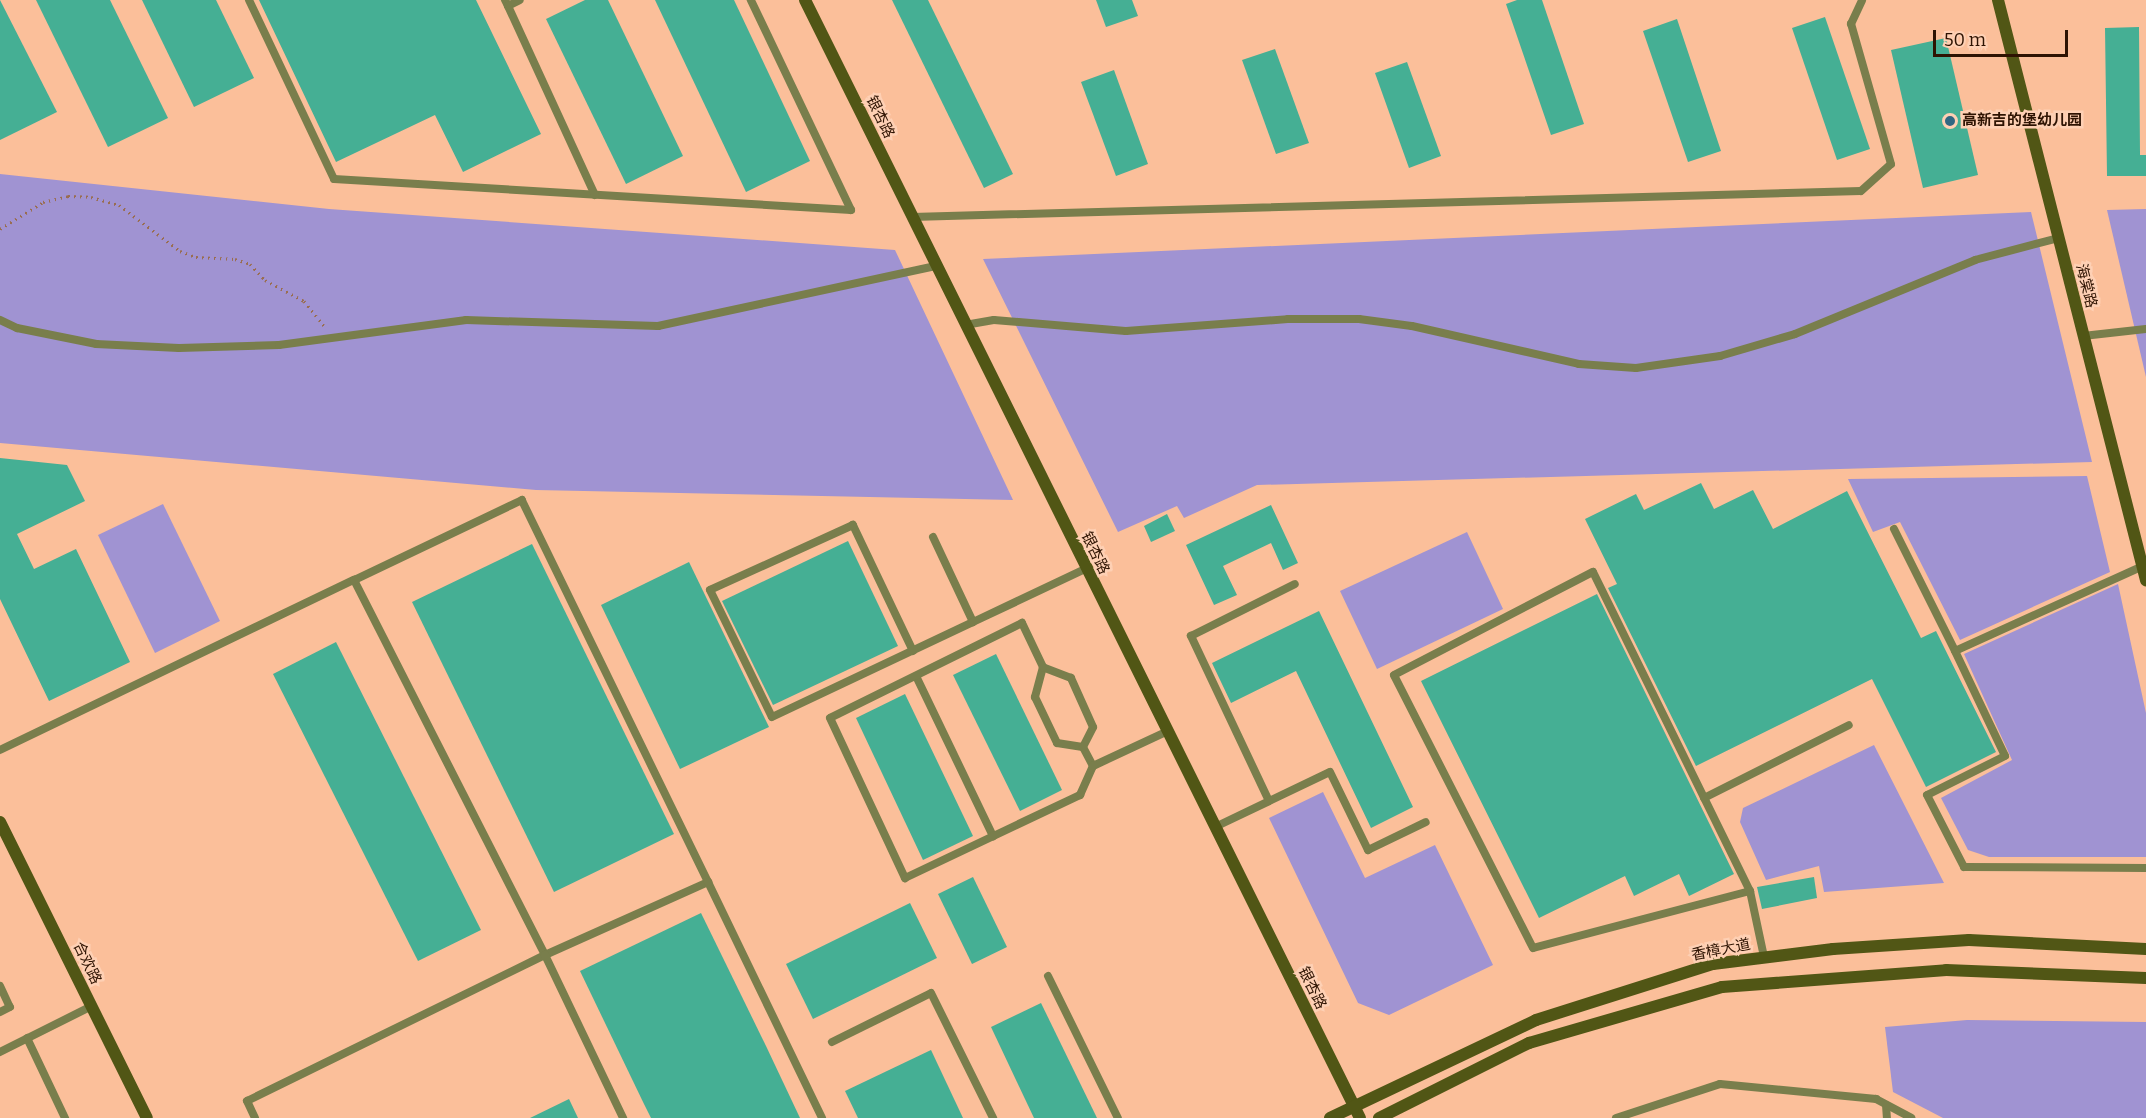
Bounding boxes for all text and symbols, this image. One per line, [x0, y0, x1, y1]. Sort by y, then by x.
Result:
scale bar [1936, 18, 2071, 56]
text: 50 m [1944, 29, 1986, 51]
street label: 银杏路 [862, 93, 898, 141]
place label: 高新吉的堡幼儿园 [1962, 112, 2082, 130]
marker: 高新吉的堡幼儿园 [1943, 114, 1957, 128]
street label: 海棠路 [2072, 262, 2100, 310]
street label: 银杏路 [1077, 529, 1113, 577]
street label: 香樟大道 [1690, 935, 1752, 965]
street label: 合欢路 [69, 939, 105, 987]
street label: 银杏路 [1294, 964, 1330, 1012]

